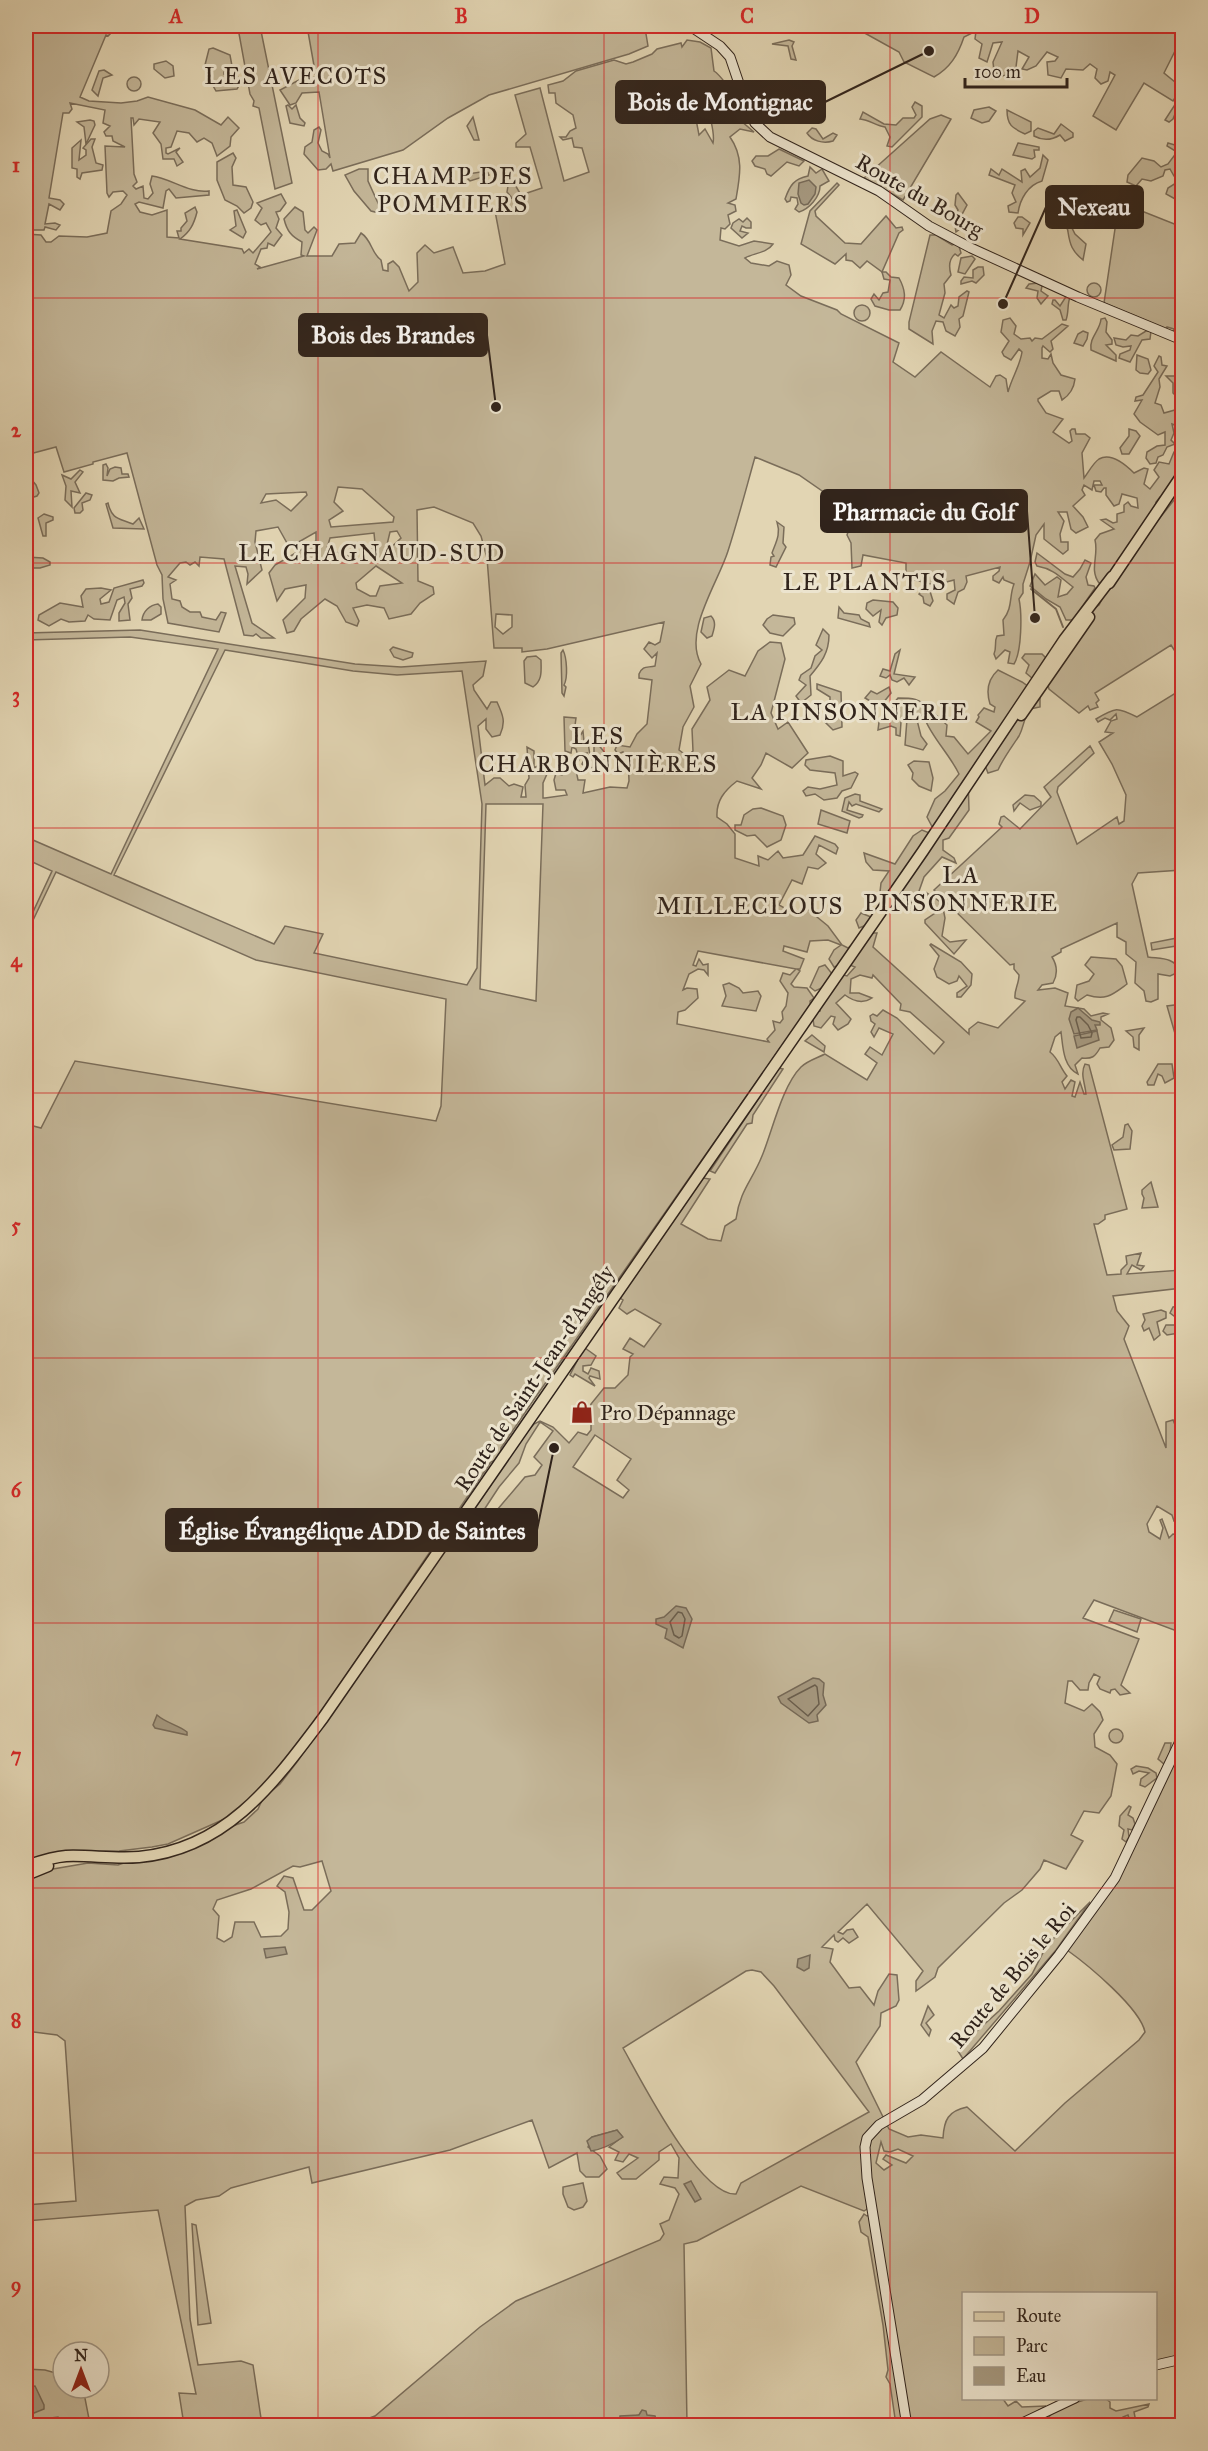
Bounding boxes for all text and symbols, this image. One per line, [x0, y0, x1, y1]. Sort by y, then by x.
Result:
text: A [167, 4, 183, 28]
text: B [454, 4, 468, 28]
text: C [740, 4, 754, 28]
text: D [1024, 4, 1040, 28]
scale bar [965, 51, 1067, 89]
district label: LES AVECOTS [204, 61, 388, 91]
text: 100 m [974, 61, 1021, 83]
callout: Bois de Montignac [616, 81, 825, 123]
text: Bois de Montignac [627, 87, 813, 117]
street label: Route du Bourg [851, 148, 989, 243]
text: 1 [12, 153, 20, 177]
district label: CHAMP DES POMMIERS [373, 161, 533, 219]
callout: Nexeau [1046, 186, 1143, 228]
text: Nexeau [1057, 192, 1131, 222]
callout: Bois des Brandes [299, 314, 487, 356]
text: Bois des Brandes [311, 320, 475, 350]
text: 2 [11, 418, 22, 442]
callout: Pharmacie du Golf [821, 490, 1027, 532]
text: Pharmacie du Golf [833, 497, 1019, 527]
district label: LE CHAGNAUD-SUD [238, 538, 506, 568]
district label: LE PLANTIS [783, 567, 947, 597]
text: 3 [12, 683, 20, 708]
district label: LA PINSONNERIE [730, 697, 970, 727]
district label: LES CHARBONNIÈRES [478, 721, 718, 779]
district label: LA PINSONNERIE [864, 860, 1058, 918]
district label: MILLECLOUS [656, 891, 844, 921]
text: 4 [10, 948, 22, 973]
text: 5 [11, 1213, 21, 1237]
street label: Route de Saint-Jean-d'Angély [449, 1259, 621, 1497]
shop icon: Pro Dépannage [569, 1399, 595, 1425]
place label: Pro Dépannage [600, 1399, 736, 1426]
text: 6 [11, 1478, 23, 1502]
callout: Église Évangélique ADD de Saintes [166, 1509, 537, 1551]
text: Église Évangélique ADD de Saintes [178, 1515, 526, 1546]
text: 7 [11, 1743, 22, 1767]
street label: Route de Bois le Roi [944, 1897, 1081, 2054]
text: 8 [11, 2008, 21, 2032]
text: 9 [11, 2273, 21, 2298]
legend [962, 2292, 1157, 2400]
text: Route [1016, 2305, 1061, 2327]
text: Parc [1016, 2335, 1048, 2357]
north arrow [51, 2340, 111, 2400]
text: N [74, 2346, 88, 2365]
text: Eau [1016, 2365, 1046, 2387]

